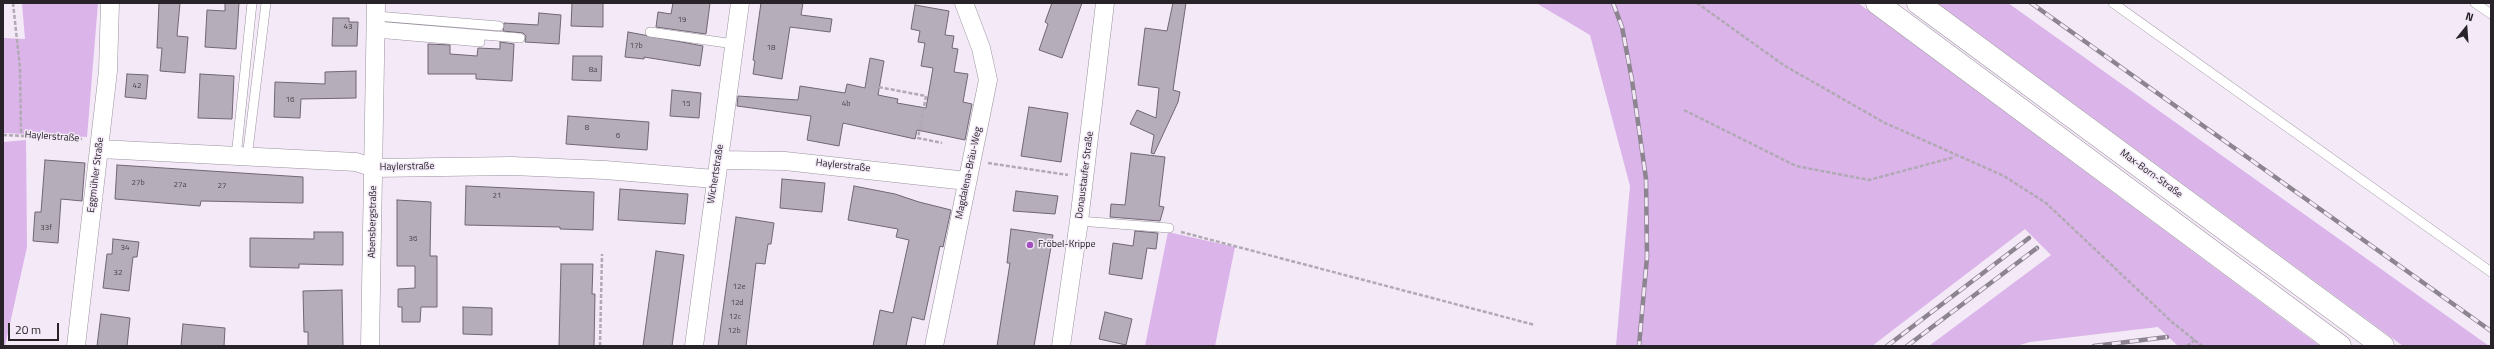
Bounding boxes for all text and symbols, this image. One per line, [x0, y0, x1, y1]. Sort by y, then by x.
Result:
north arrow [2446, 8, 2486, 48]
text: N [2464, 8, 2475, 25]
house number: 19 [678, 15, 686, 25]
house number: 43 [344, 22, 352, 32]
house number: 17b [629, 41, 643, 51]
house number: 18 [767, 43, 775, 53]
house number: 8a [589, 65, 597, 75]
house number: 42 [133, 81, 141, 91]
house number: 16 [286, 95, 294, 105]
house number: 15 [682, 99, 690, 109]
house number: 4b [842, 99, 850, 109]
house number: 8 [585, 123, 589, 133]
street label: Magdalena-Bräu-Weg [953, 126, 985, 220]
street label: Haylerstraße [24, 129, 80, 145]
house number: 6 [616, 131, 620, 141]
street label: Donaustaufer Straße [1074, 131, 1096, 219]
street label: Eggmühler Straße [85, 137, 107, 213]
street label: Wichertstraße [705, 143, 727, 205]
street label: Max-Born-Straße [2117, 147, 2185, 201]
street label: Haylerstraße [815, 157, 871, 175]
street label: Haylerstraße [380, 161, 434, 173]
house number: 27b [131, 178, 145, 188]
house number: 27a [174, 180, 186, 190]
house number: 27 [218, 181, 226, 191]
street label: Abensbergstraße [366, 186, 380, 258]
house number: 21 [493, 191, 501, 201]
house number: 33f [40, 223, 52, 233]
house number: 36 [409, 234, 417, 244]
place label: Fröbel-Krippe [1038, 239, 1096, 251]
marker: Fröbel-Krippe [1025, 240, 1035, 250]
house number: 34 [121, 243, 129, 253]
house number: 32 [114, 268, 122, 278]
house number: 12e [733, 282, 745, 292]
house number: 12d [730, 298, 744, 308]
house number: 12c [729, 312, 741, 322]
scale bar [10, 315, 61, 341]
text: 20 m [15, 320, 41, 339]
house number: 12b [727, 326, 741, 336]

